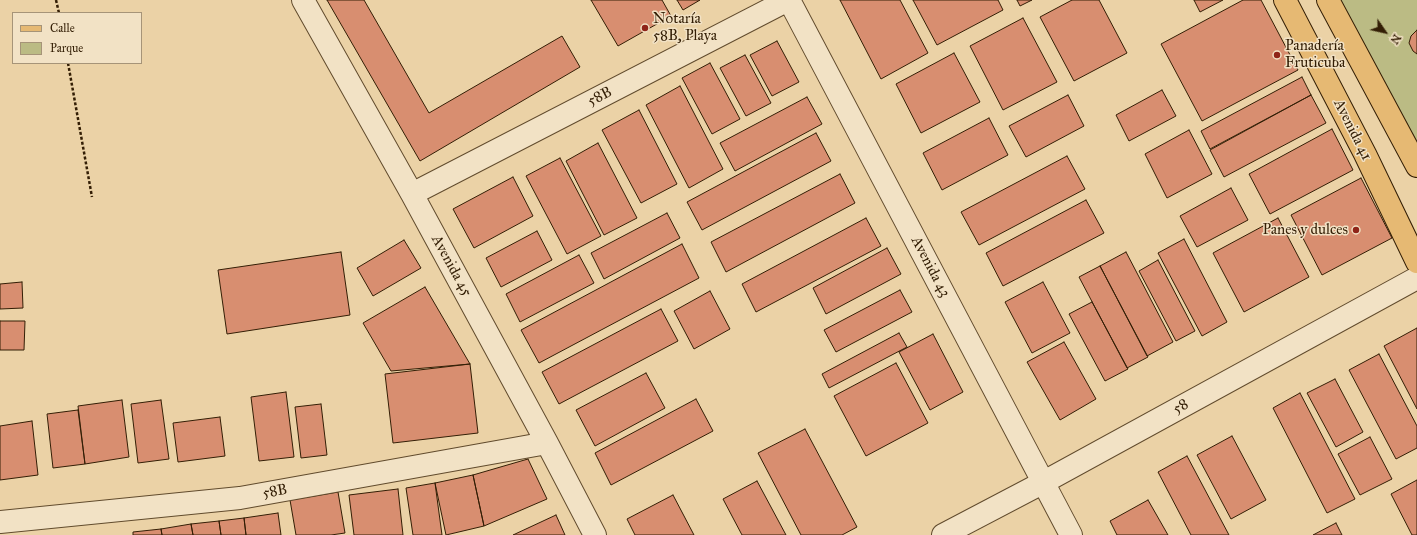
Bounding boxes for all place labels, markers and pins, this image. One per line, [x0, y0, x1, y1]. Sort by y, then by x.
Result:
place label: Notaría 58B, Playa [653, 10, 717, 45]
marker: Notaría 58B, Playa [640, 23, 650, 33]
place label: Panadería Fruticuba [1285, 37, 1345, 72]
marker: Panadería Fruticuba [1272, 50, 1282, 60]
place label: Panes y dulces [1262, 221, 1348, 239]
marker: Panes y dulces [1351, 225, 1361, 235]

